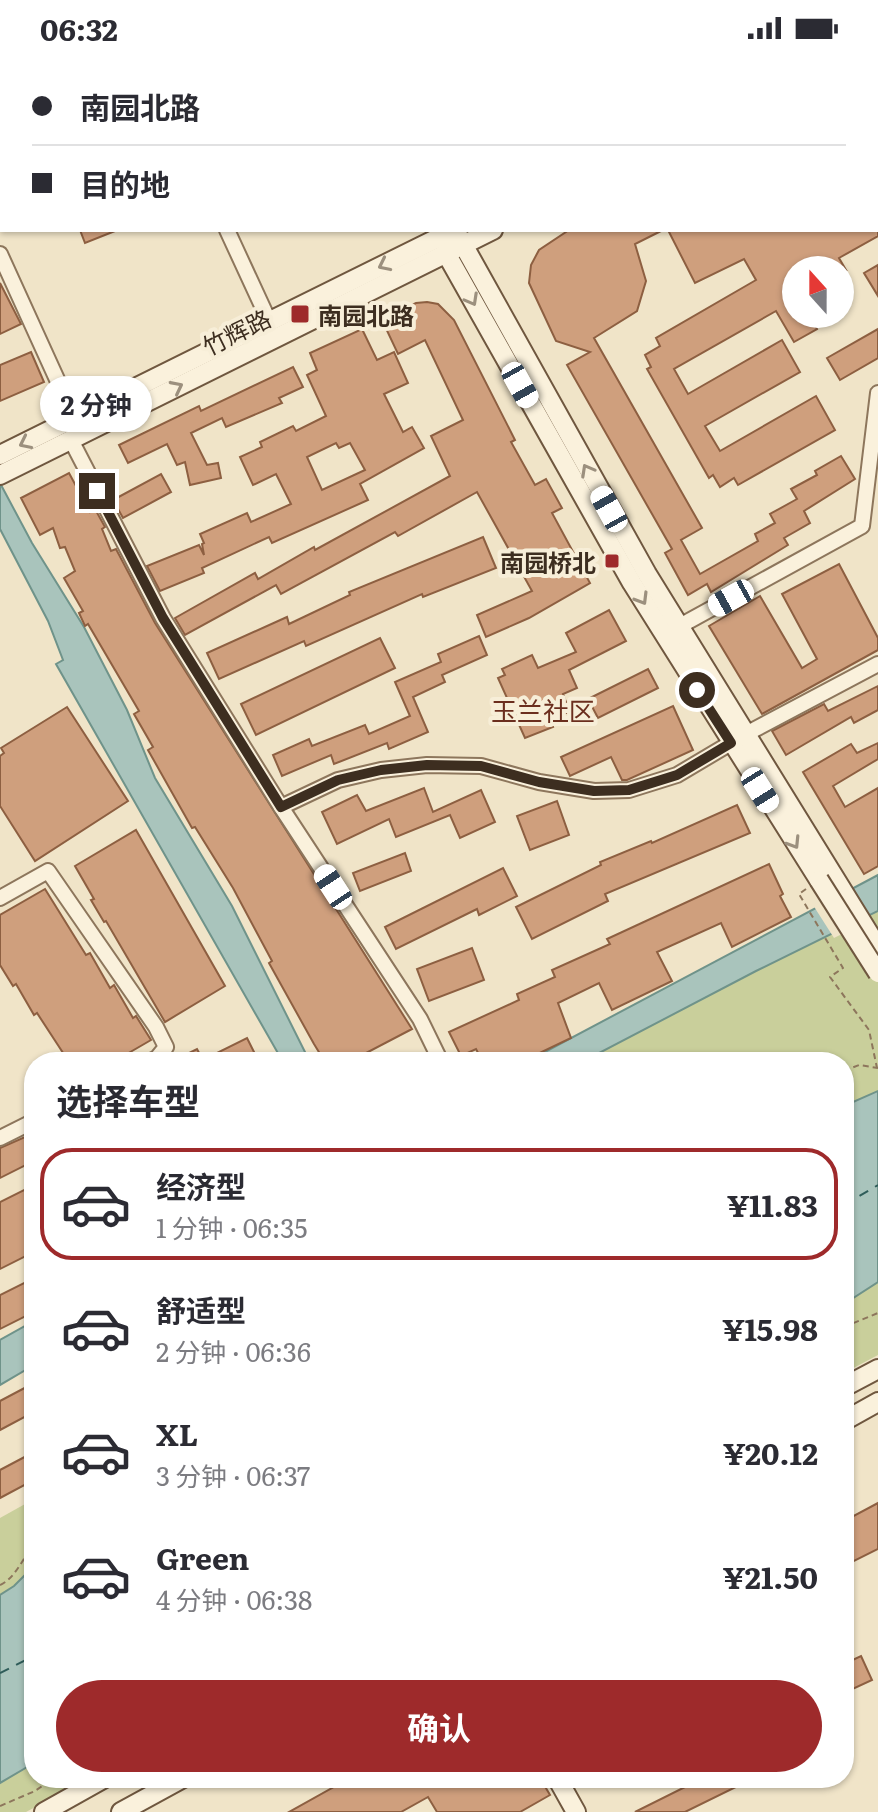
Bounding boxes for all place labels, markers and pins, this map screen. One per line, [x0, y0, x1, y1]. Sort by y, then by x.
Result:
place label: 南园北路 [318, 297, 414, 332]
marker: 南园北路 [289, 303, 311, 325]
place label: 南园桥北 [500, 544, 596, 579]
marker: 南园桥北 [603, 552, 621, 570]

